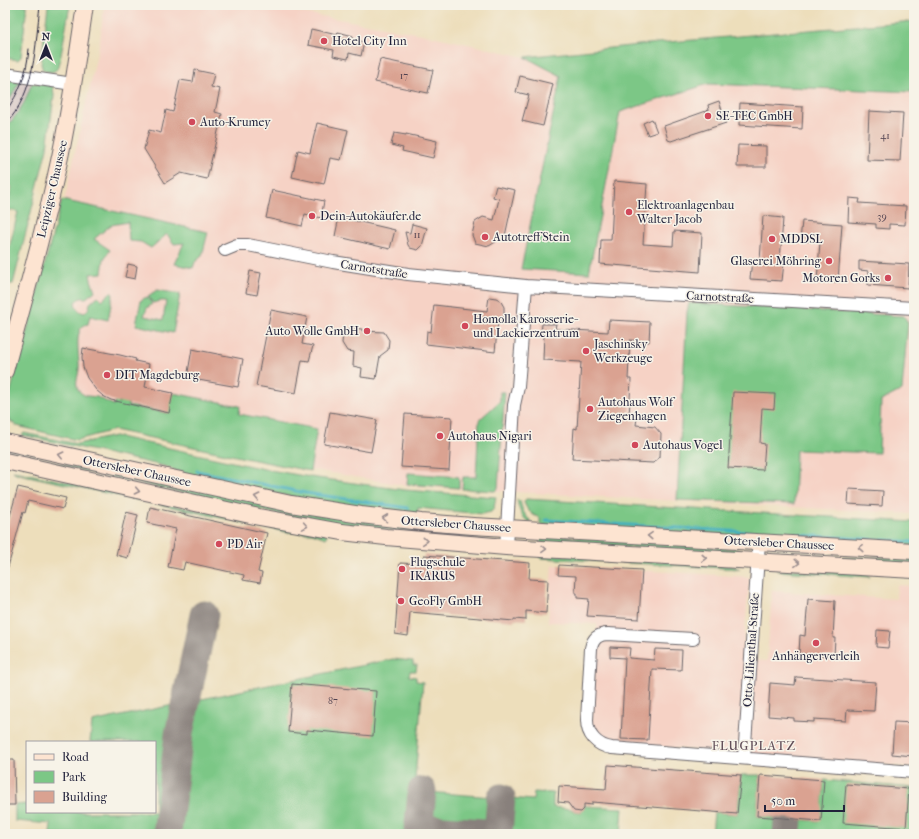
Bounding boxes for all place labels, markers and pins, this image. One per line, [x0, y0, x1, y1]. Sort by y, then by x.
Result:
place label: Hotel City Inn [332, 34, 407, 48]
marker: Hotel City Inn [319, 36, 329, 46]
place label: SE-TEC GmbH [716, 109, 793, 123]
marker: SE-TEC GmbH [703, 111, 713, 121]
place label: Auto-Krumey [199, 115, 271, 129]
marker: Auto-Krumey [187, 117, 197, 127]
place label: Elektroanlagenbau Walter Jacob [636, 198, 734, 226]
marker: Elektroanlagenbau Walter Jacob [624, 207, 634, 217]
place label: Dein-Autokäufer.de [320, 209, 421, 223]
marker: Dein-Autokäufer.de [307, 211, 317, 221]
place label: Autotreff Stein [492, 230, 570, 244]
marker: Autotreff Stein [480, 232, 490, 242]
place label: MDDSL [780, 232, 823, 246]
marker: MDDSL [767, 234, 777, 244]
place label: Glaserei Möhring [731, 254, 822, 268]
marker: Glaserei Möhring [824, 256, 834, 266]
place label: Motoren Gorks [802, 271, 881, 285]
marker: Motoren Gorks [883, 273, 893, 283]
place label: Homolla Karosserie- und Lackierzentrum [472, 312, 579, 340]
marker: Homolla Karosserie- und Lackierzentrum [460, 321, 470, 331]
place label: Auto Wolle GmbH [265, 324, 360, 338]
marker: Auto Wolle GmbH [362, 326, 372, 336]
place label: Jaschinsky Werkzeuge [593, 337, 653, 365]
marker: Jaschinsky Werkzeuge [581, 346, 591, 356]
place label: DIT Magdeburg [115, 368, 200, 382]
marker: DIT Magdeburg [102, 370, 112, 380]
place label: Autohaus Wolf Ziegenhagen [597, 395, 676, 423]
marker: Autohaus Wolf Ziegenhagen [585, 404, 595, 414]
place label: Autohaus Nigari [447, 429, 532, 443]
marker: Autohaus Nigari [435, 431, 445, 441]
place label: Autohaus Vogel [642, 438, 723, 452]
marker: Autohaus Vogel [630, 440, 640, 450]
place label: PD Air [227, 537, 263, 551]
marker: PD Air [214, 539, 224, 549]
place label: Flugschule IKARUS [410, 555, 465, 583]
marker: Flugschule IKARUS [397, 564, 407, 574]
place label: GeoFly GmbH [409, 594, 482, 608]
marker: GeoFly GmbH [396, 596, 406, 606]
marker: Anhängerverleih [811, 638, 821, 648]
place label: Anhängerverleih [771, 649, 860, 663]

